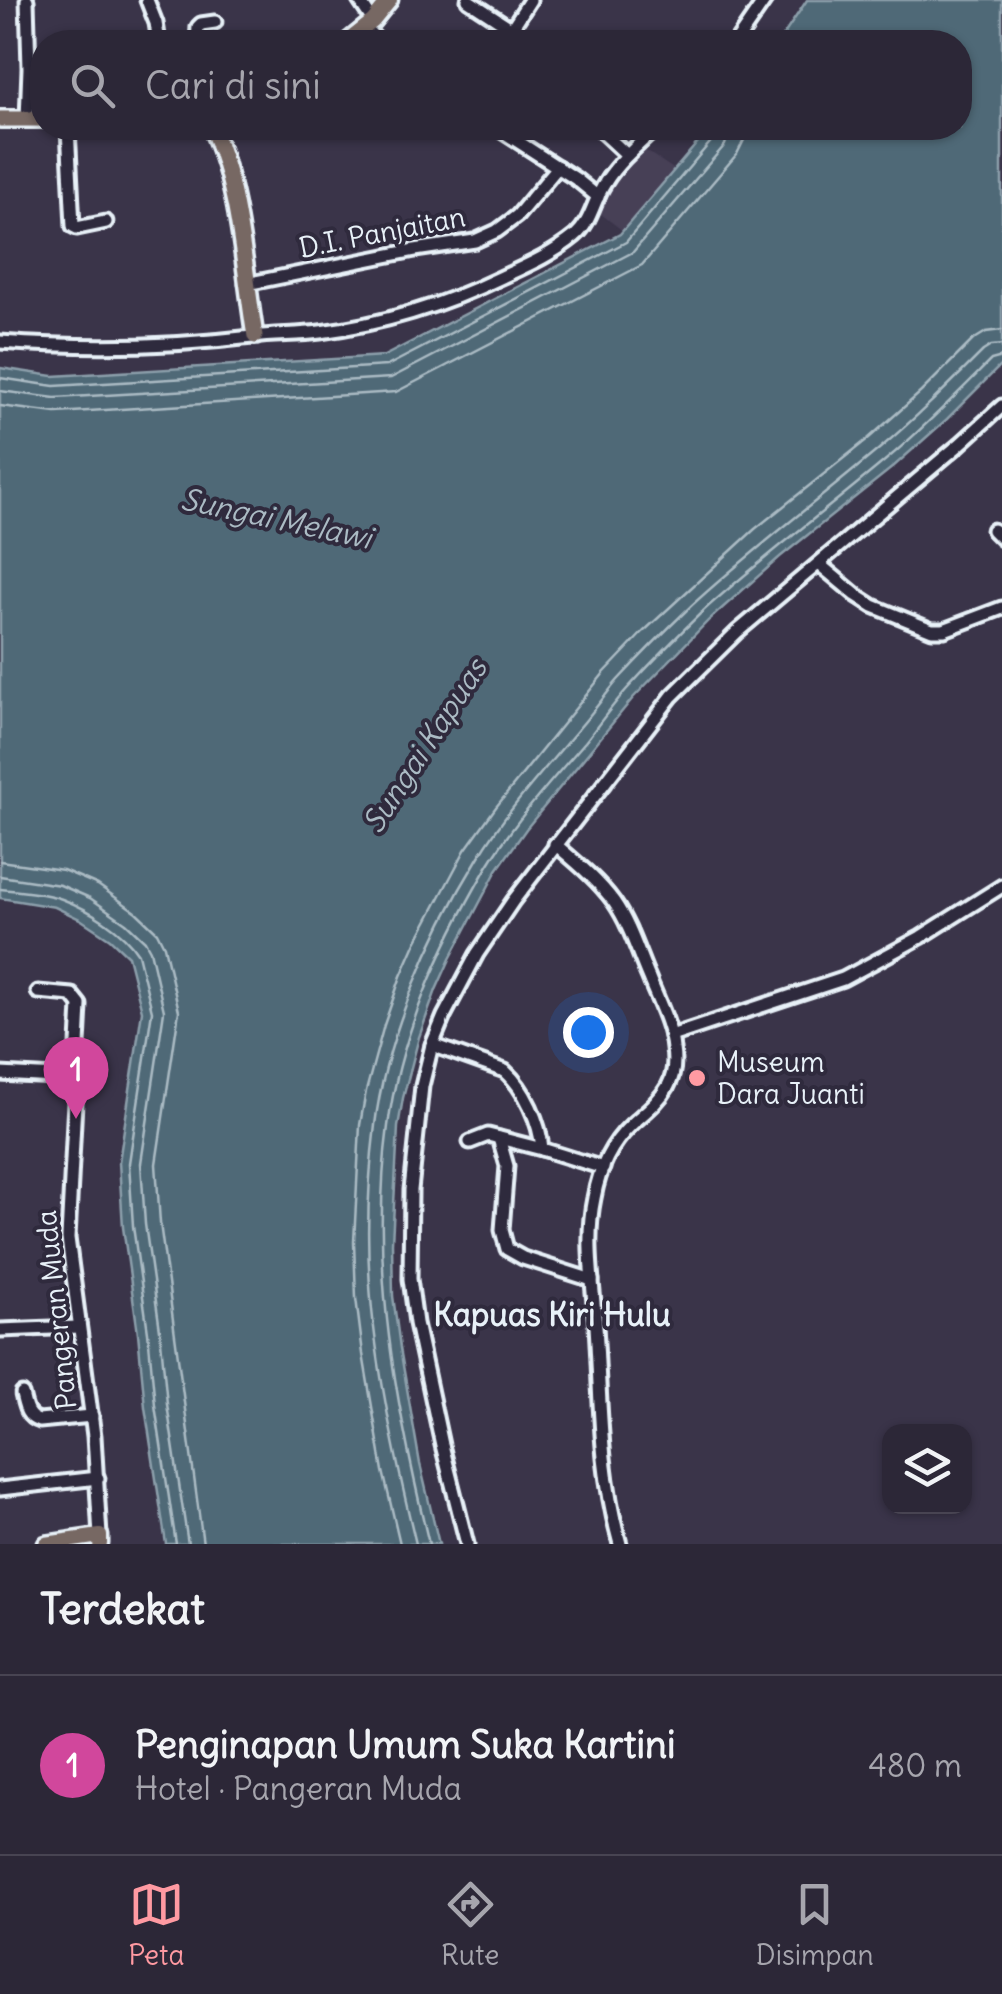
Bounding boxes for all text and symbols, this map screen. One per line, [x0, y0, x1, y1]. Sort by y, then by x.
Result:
search box [30, 30, 972, 140]
icon: search [65, 58, 120, 113]
text: Cari di sini [145, 62, 321, 109]
street label: D.I. Panjaitan [296, 198, 468, 266]
water label: Sungai Melawi [177, 479, 378, 557]
water label: Sungai Kapuas [354, 649, 496, 840]
your location [563, 1007, 614, 1058]
pin: 1 [44, 1036, 108, 1119]
place label: Museum Dara Juanti [717, 1044, 865, 1112]
marker: Museum Dara Juanti [686, 1067, 708, 1089]
street label: Pangeran Muda [28, 1209, 84, 1411]
district label: Kapuas Kiri Hulu [433, 1294, 671, 1335]
map controls [882, 1424, 972, 1514]
button: layers [882, 1424, 972, 1514]
text: Terdekat [40, 1583, 205, 1635]
text: Penginapan Umum Suka Kartini [135, 1721, 675, 1768]
text: 1 [66, 1745, 79, 1786]
text: 480 m [868, 1745, 962, 1786]
text: Hotel · Pangeran Muda [135, 1768, 462, 1809]
tab: Peta [128, 1877, 185, 1973]
tab: Rute [441, 1877, 499, 1973]
tab: Disimpan [756, 1877, 874, 1973]

